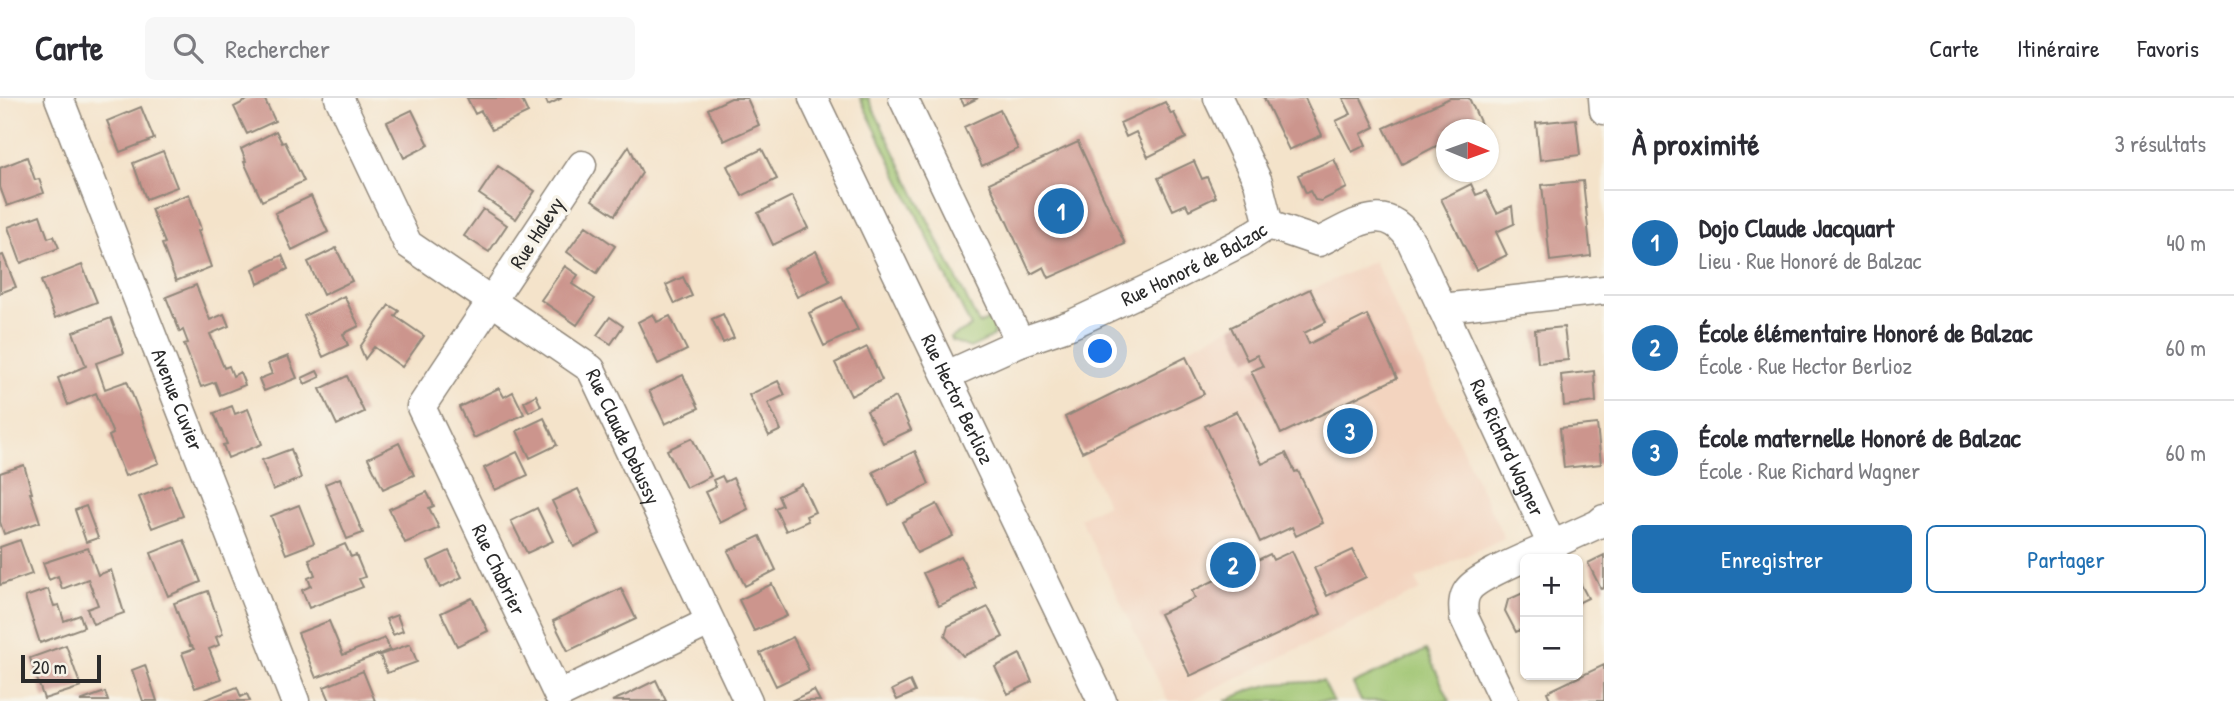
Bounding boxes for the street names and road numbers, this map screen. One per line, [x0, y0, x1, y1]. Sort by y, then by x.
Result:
street label: Rue Halevy [503, 191, 571, 274]
street label: Rue Honoré de Balzac [1116, 214, 1273, 313]
street label: Rue Hector Berlioz [914, 329, 1001, 469]
street label: Avenue Cuvier [144, 344, 211, 455]
street label: Rue Claude Debussy [579, 364, 668, 509]
street label: Rue Richard Wagner [1463, 374, 1552, 521]
street label: Rue Chabrier [465, 519, 533, 620]

